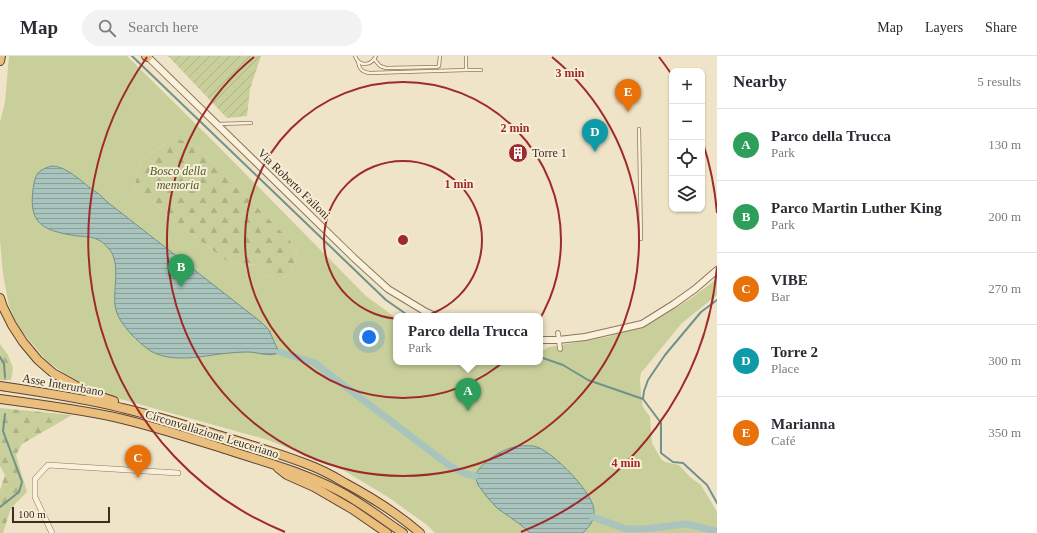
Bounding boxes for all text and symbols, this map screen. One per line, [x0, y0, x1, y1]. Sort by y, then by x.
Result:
search box [82, 10, 362, 46]
text: Map [20, 17, 58, 38]
icon: search [96, 17, 118, 39]
text: Search here [128, 19, 198, 35]
text: Map [877, 20, 903, 35]
text: Layers [925, 20, 963, 35]
text: Share [985, 20, 1017, 35]
text: 3 min [555, 66, 585, 80]
map controls [669, 68, 705, 212]
button: + [669, 68, 705, 104]
text: Nearby [733, 72, 787, 91]
text: 5 results [977, 74, 1021, 89]
pin: E [615, 79, 641, 112]
button: − [669, 104, 705, 140]
pin: D [582, 119, 608, 152]
text: 2 min [500, 121, 530, 135]
text: Parco della Trucca [771, 128, 891, 144]
text: A [741, 137, 751, 152]
text: 130 m [988, 137, 1021, 152]
button: locate [669, 140, 705, 176]
building icon: Torre 1 [507, 142, 529, 164]
text: Park [771, 145, 795, 160]
street label: Via Roberto Failoni [255, 146, 334, 223]
place label: Torre 1 [532, 146, 567, 160]
park label: Bosco della memoria [150, 164, 206, 192]
button: layers [669, 176, 705, 212]
text: 1 min [444, 177, 474, 191]
text: Parco Martin Luther King [771, 200, 942, 216]
text: B [742, 209, 750, 224]
text: 200 m [988, 209, 1021, 224]
text: Park [771, 217, 795, 232]
centre of rings [396, 233, 410, 247]
pin: B [168, 254, 194, 287]
text: VIBE [771, 272, 808, 288]
text: C [741, 281, 751, 296]
text: 270 m [988, 281, 1021, 296]
text: Bar [771, 289, 790, 304]
popup [393, 313, 543, 365]
text: Parco della Trucca [408, 323, 528, 339]
your location [359, 327, 379, 347]
text: Park [408, 340, 432, 355]
text: Torre 2 [771, 344, 818, 360]
text: D [741, 353, 751, 368]
text: 300 m [988, 353, 1021, 368]
text: Place [771, 361, 799, 376]
street label: Asse Interurbano [21, 371, 105, 399]
pin: A [455, 378, 481, 411]
street label: Circonvallazione Leuceriano [144, 407, 280, 461]
text: Marianna [771, 416, 835, 432]
text: E [742, 425, 750, 440]
text: 350 m [988, 425, 1021, 440]
text: Café [771, 433, 796, 448]
pin: C [125, 445, 151, 478]
text: 4 min [611, 456, 641, 470]
scale bar [12, 505, 110, 524]
text: 100 m [18, 508, 46, 520]

